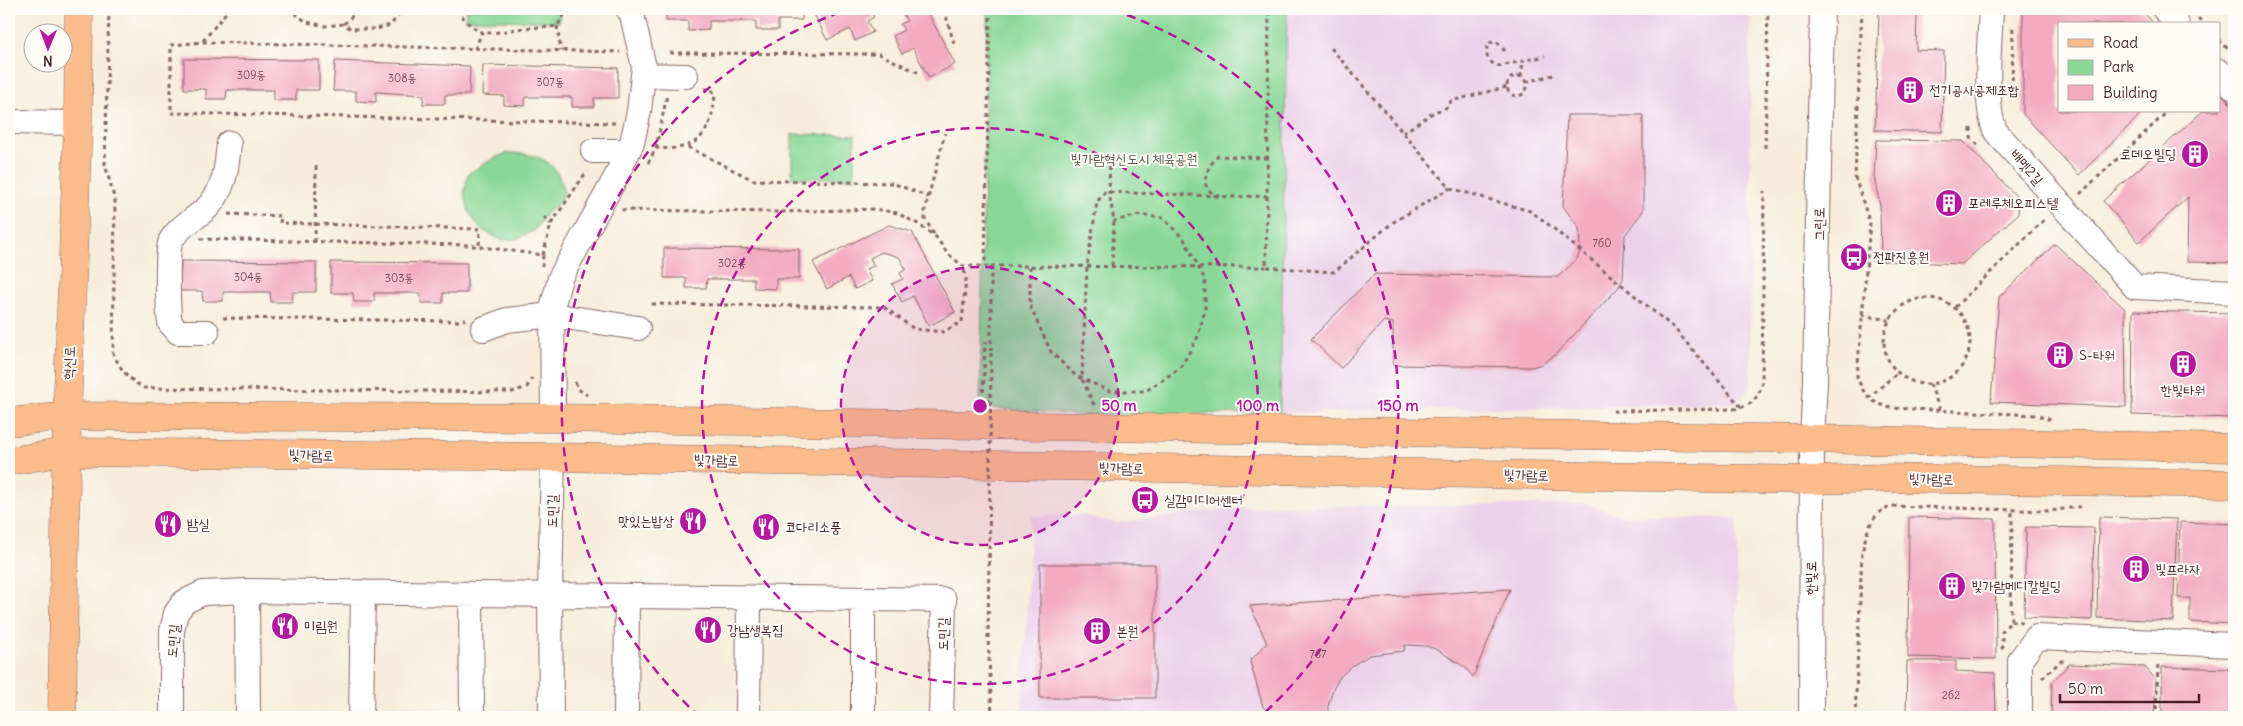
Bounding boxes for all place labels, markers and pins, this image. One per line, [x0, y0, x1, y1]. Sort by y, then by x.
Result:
building icon: 전기공사공제조합 [1895, 75, 1925, 105]
place label: 전기공사공제조합 [1929, 81, 2019, 99]
building icon: 로데오빌딩 [2180, 139, 2210, 169]
place label: 로데오빌딩 [2120, 145, 2176, 163]
building icon: 포레루체오피스텔 [1934, 188, 1964, 218]
place label: 포레루체오피스텔 [1968, 194, 2059, 212]
bus stop icon: 전파진흥원 [1839, 242, 1869, 272]
place label: 전파진흥원 [1873, 248, 1929, 266]
building icon: S-타워 [2045, 340, 2075, 370]
place label: S-타워 [2079, 346, 2115, 364]
building icon: 한빛타워 [2168, 349, 2198, 379]
place label: 한빛타워 [2160, 381, 2206, 399]
centre of rings [971, 397, 989, 415]
bus stop icon: 실감미디어센터 [1130, 485, 1160, 515]
place label: 실감미디어센터 [1164, 491, 1243, 509]
restaurant icon: 맛있는밥상 [678, 506, 708, 536]
restaurant icon: 밤실 [153, 509, 183, 539]
place label: 맛있는밥상 [618, 512, 675, 530]
restaurant icon: 코다리소풍 [751, 512, 781, 542]
place label: 밤실 [187, 515, 210, 533]
place label: 코다리소풍 [785, 518, 841, 536]
building icon: 빛프라자 [2121, 554, 2151, 584]
place label: 빛프라자 [2155, 560, 2201, 578]
building icon: 빛가람메디칼빌딩 [1937, 571, 1967, 601]
place label: 빛가람메디칼빌딩 [1971, 577, 2061, 595]
restaurant icon: 미림원 [270, 611, 300, 641]
restaurant icon: 강남생복집 [693, 615, 723, 645]
building icon: 본원 [1082, 616, 1112, 646]
place label: 미림원 [304, 617, 338, 635]
place label: 강남생복집 [727, 621, 783, 639]
place label: 본원 [1116, 622, 1139, 640]

